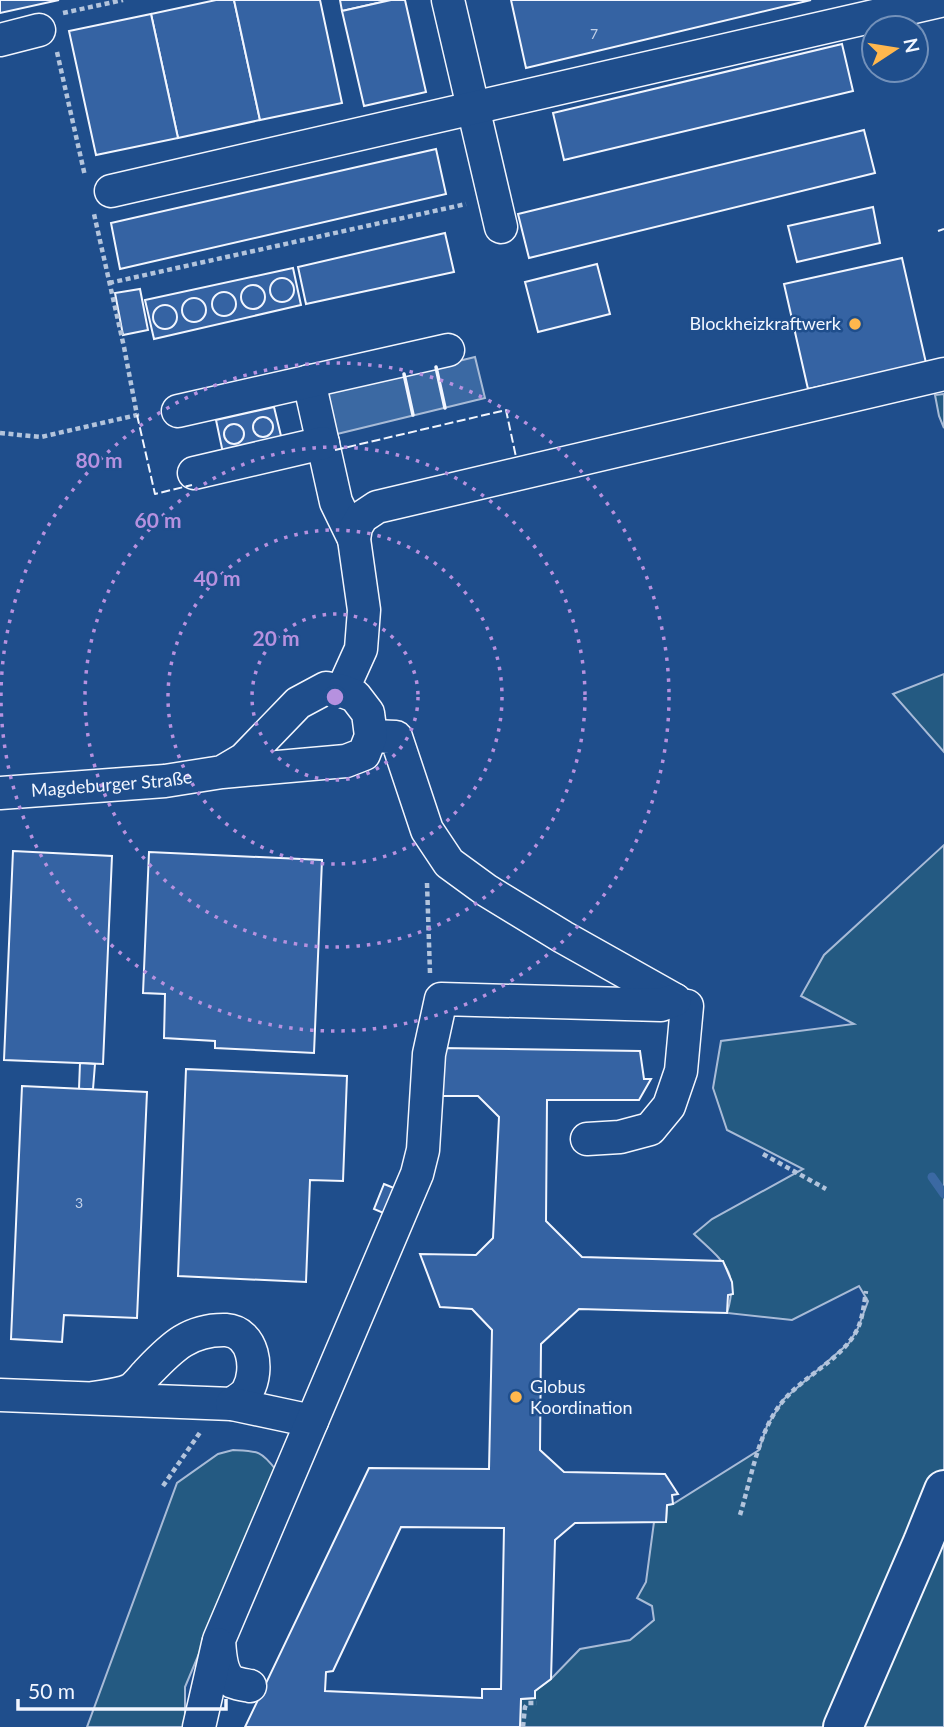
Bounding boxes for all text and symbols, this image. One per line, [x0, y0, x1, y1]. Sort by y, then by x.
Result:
north arrow [860, 14, 930, 84]
house number: 7 [590, 25, 598, 42]
text: N [899, 36, 925, 55]
place label: Blockheizkraftwerk [689, 312, 842, 334]
marker: Blockheizkraftwerk [847, 316, 863, 332]
text: 80 m [75, 447, 123, 472]
text: 60 m [134, 507, 182, 532]
text: 40 m [193, 565, 241, 590]
text: 20 m [252, 625, 300, 650]
centre of rings [323, 685, 347, 709]
street label: Magdeburger Straße [30, 765, 194, 801]
house number: 3 [75, 1194, 83, 1211]
place label: Globus Koordination [530, 1375, 632, 1418]
marker: Globus Koordination [508, 1389, 524, 1405]
scale bar [18, 1668, 226, 1712]
text: 50 m [28, 1678, 75, 1703]

